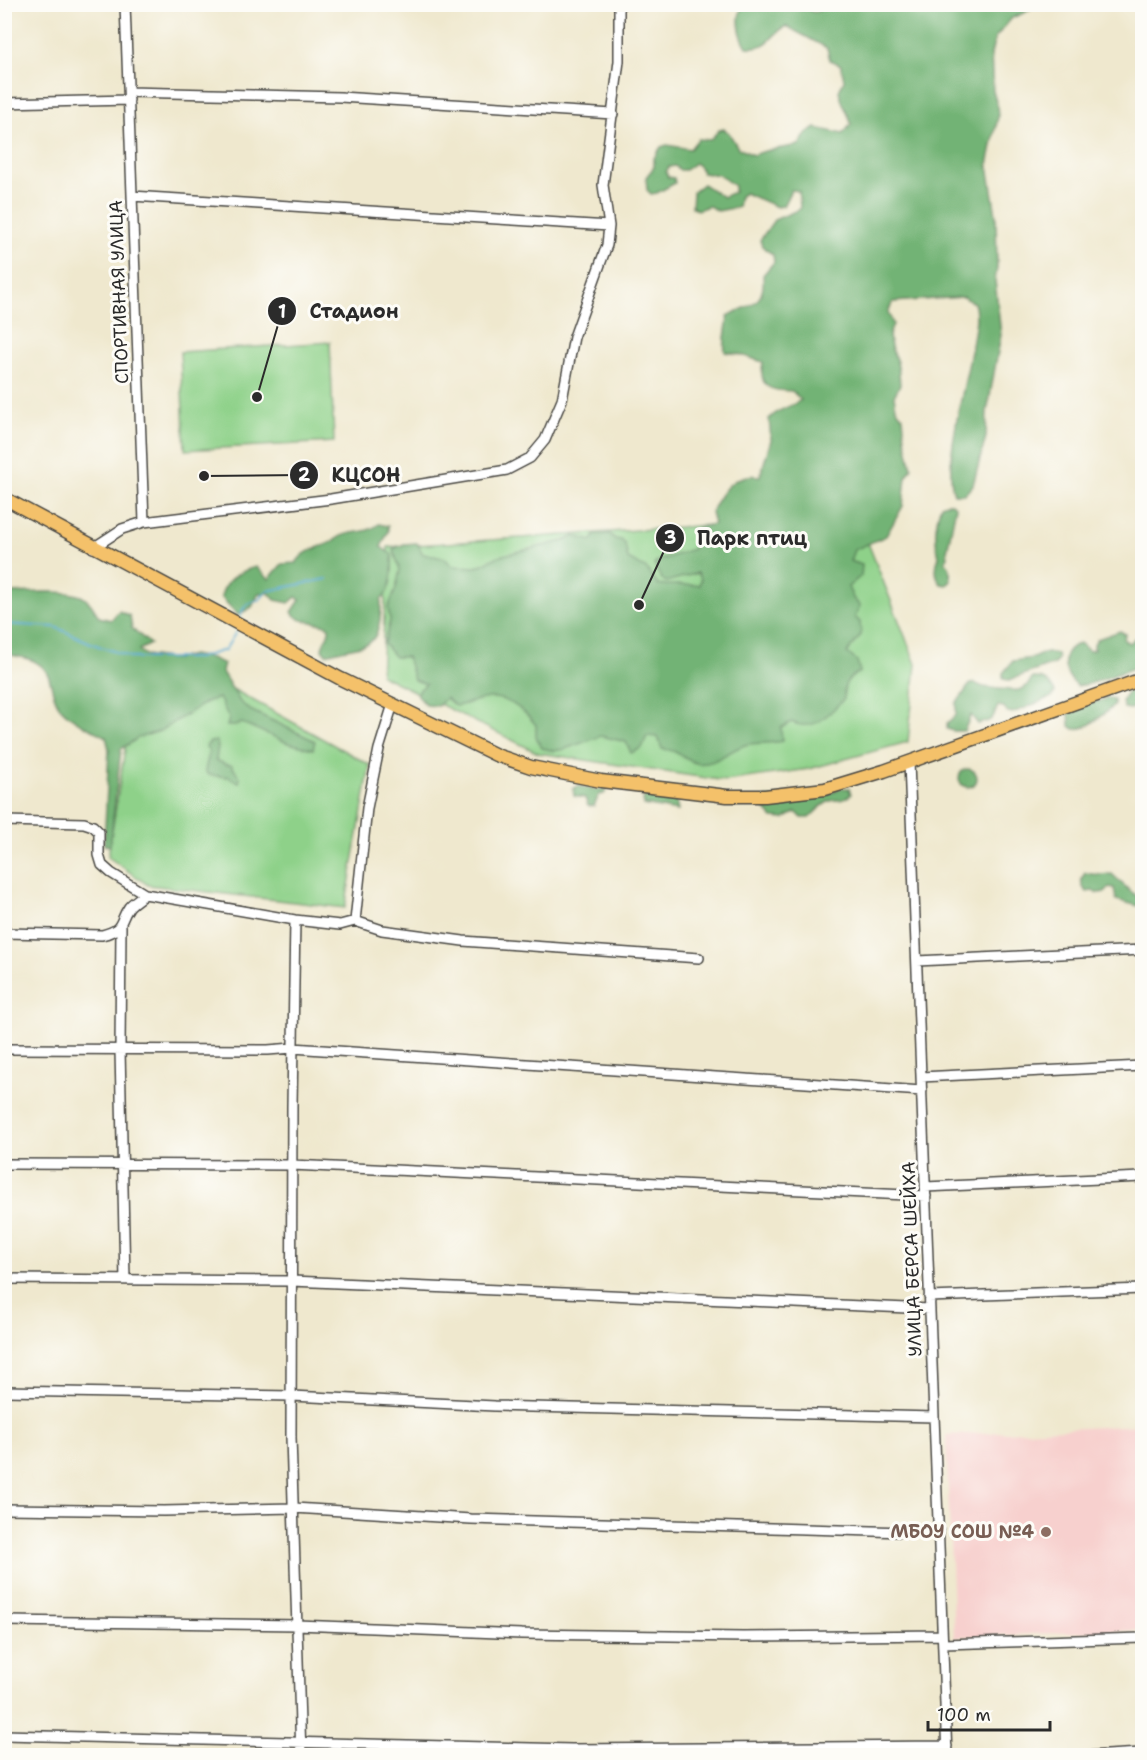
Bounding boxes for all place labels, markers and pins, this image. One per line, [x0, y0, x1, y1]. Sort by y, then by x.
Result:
callout: Стадион [267, 292, 411, 330]
callout: КЦСОН [289, 456, 412, 494]
callout: Парк птиц [655, 519, 819, 557]
place label: МБОУ СОШ №4 [890, 1520, 1034, 1544]
marker: МБОУ СОШ №4 [1039, 1525, 1053, 1539]

